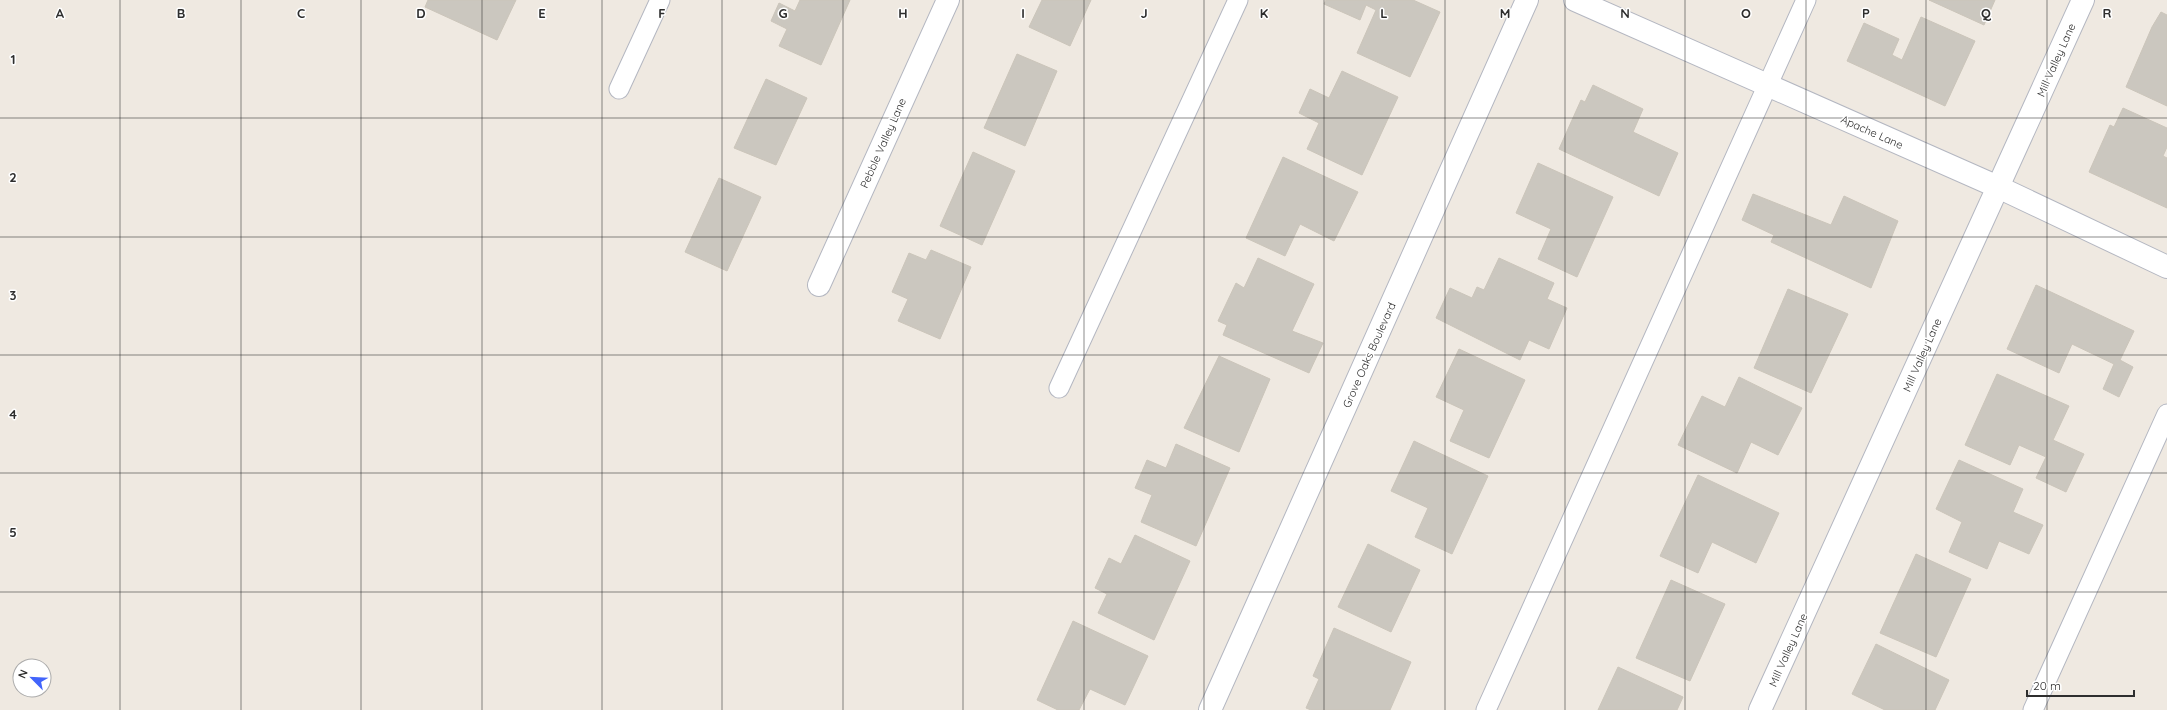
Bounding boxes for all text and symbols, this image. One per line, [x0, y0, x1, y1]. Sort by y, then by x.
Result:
text: A [56, 5, 65, 21]
text: B [177, 5, 185, 21]
text: C [297, 5, 305, 21]
text: D [416, 5, 426, 21]
text: E [538, 5, 546, 21]
text: F [658, 5, 666, 21]
text: G [778, 5, 788, 21]
text: H [898, 5, 908, 21]
text: I [1021, 5, 1025, 21]
text: J [1140, 5, 1148, 21]
text: K [1260, 5, 1269, 21]
text: L [1380, 5, 1388, 21]
text: M [1500, 5, 1510, 21]
text: N [1620, 5, 1630, 21]
text: O [1741, 5, 1751, 21]
text: P [1862, 5, 1870, 21]
text: Q [1981, 5, 1992, 21]
text: R [2103, 5, 2112, 21]
street label: Mill Valley Lane [2034, 21, 2078, 99]
text: 1 [10, 51, 16, 67]
street label: Pebble Valley Lane [857, 96, 909, 190]
street label: Apache Lane [1839, 112, 1905, 152]
text: 2 [9, 169, 17, 185]
text: 3 [10, 287, 17, 303]
street label: Grove Oaks Boulevard [1339, 300, 1399, 410]
street label: Mill Valley Lane [1900, 316, 1944, 394]
text: 4 [9, 406, 17, 422]
text: 5 [9, 524, 17, 540]
street label: Mill Valley Lane [1766, 611, 1810, 689]
north arrow [12, 658, 52, 698]
text: N [15, 667, 31, 680]
scale bar [2027, 672, 2134, 698]
text: 20 m [2033, 678, 2061, 693]

